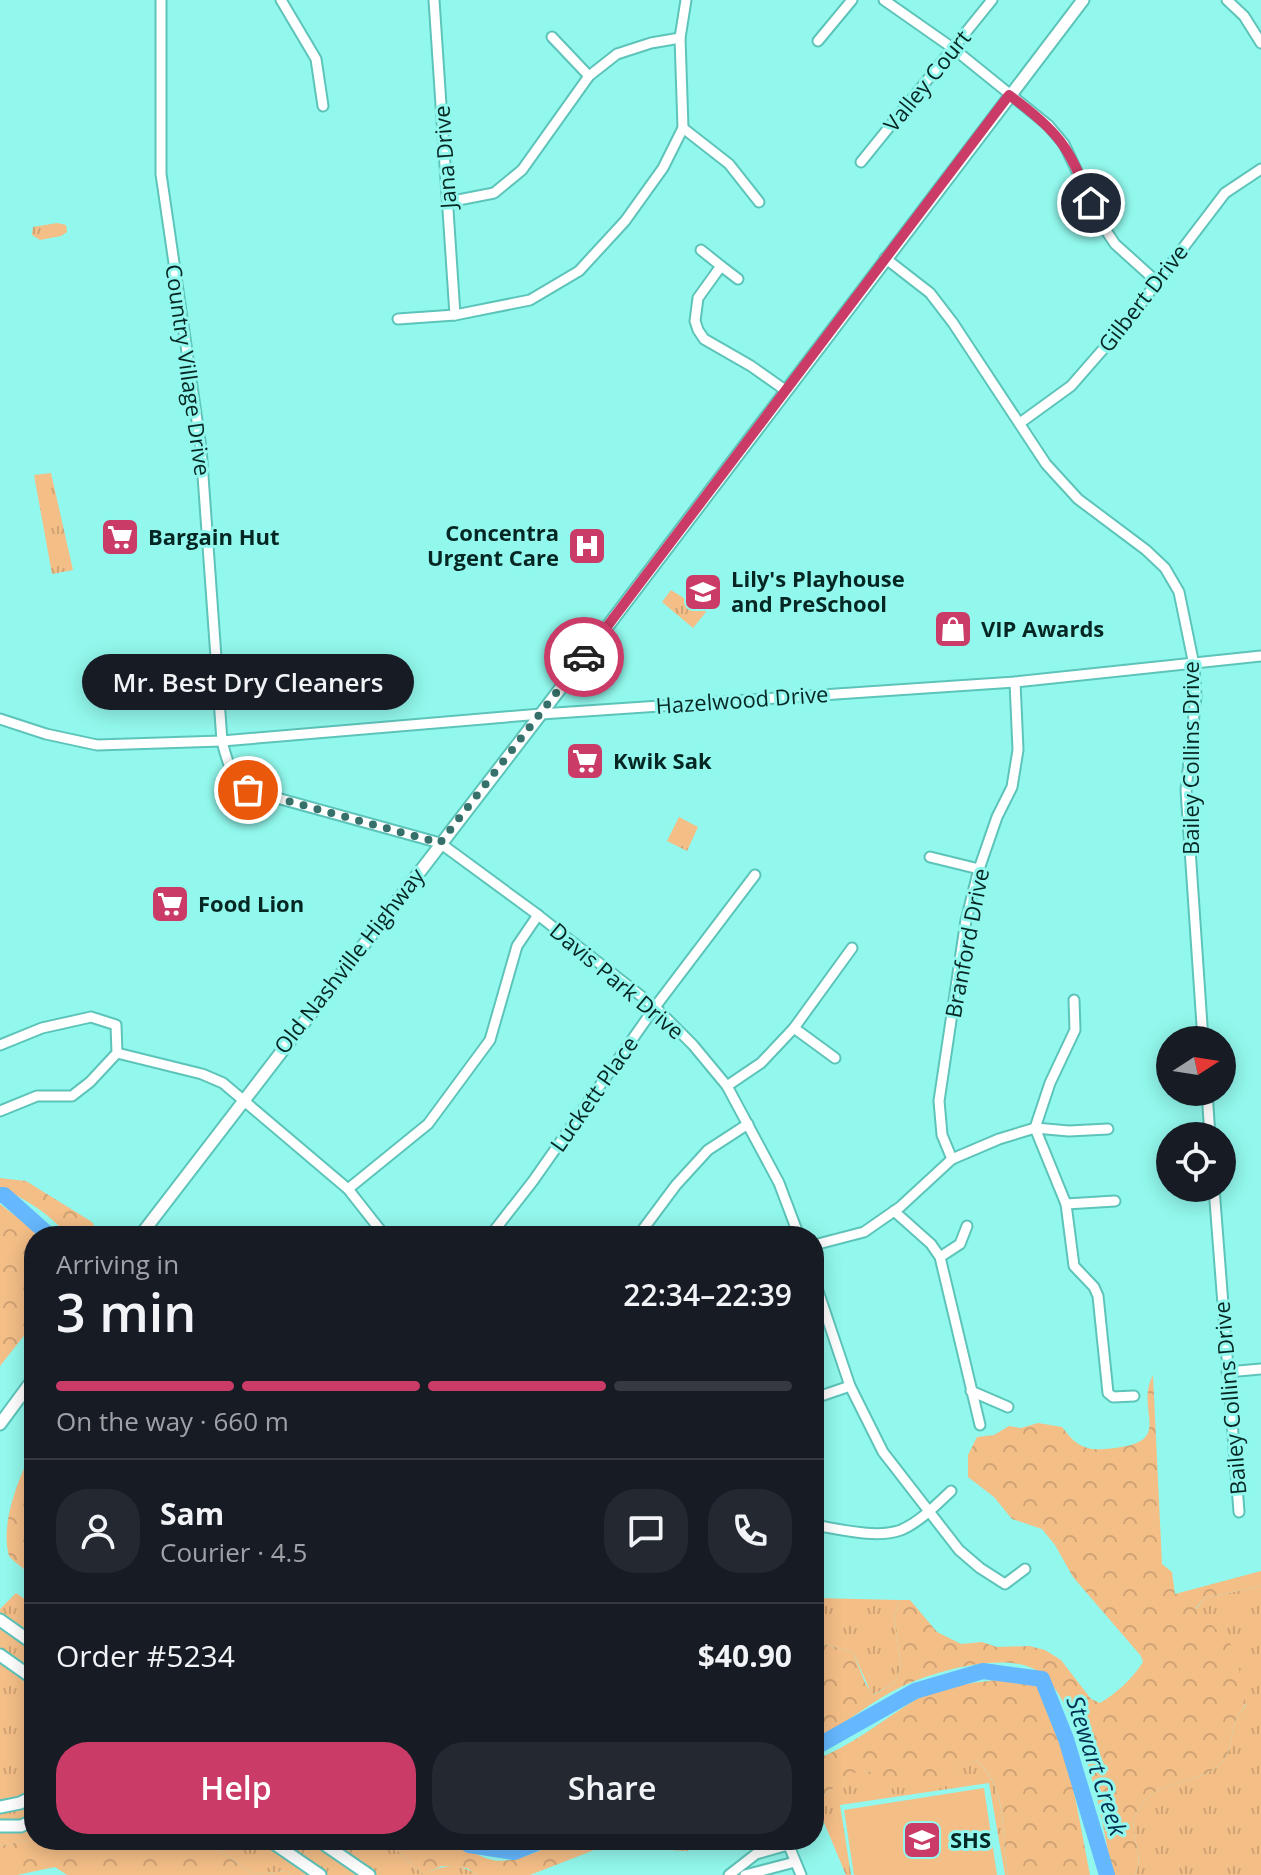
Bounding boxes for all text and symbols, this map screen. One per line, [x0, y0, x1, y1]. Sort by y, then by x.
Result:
street label: Valley Court [876, 23, 977, 138]
street label: Jana Drive [425, 104, 463, 212]
pin [1057, 169, 1125, 237]
icon: home [1069, 181, 1113, 225]
street label: Gilbert Drive [1091, 237, 1194, 358]
street label: Country Village Drive [159, 262, 219, 478]
supermarket icon: Bargain Hut [99, 516, 141, 558]
place label: Concentra Urgent Care [427, 517, 559, 572]
place label: Bargain Hut [148, 521, 280, 551]
hospital icon: Concentra Urgent Care [566, 525, 608, 567]
place label: Lily's Playhouse and PreSchool [731, 563, 905, 618]
school or university icon: Lily's Playhouse and PreSchool [682, 571, 724, 613]
shop icon: VIP Awards [932, 608, 974, 650]
place label: VIP Awards [981, 613, 1104, 643]
courier [544, 617, 624, 697]
icon: car [562, 635, 606, 679]
callout: Mr. Best Dry Cleaners [82, 654, 414, 710]
street label: Bailey Collins Drive [1175, 661, 1205, 855]
text: Mr. Best Dry Cleaners [113, 664, 383, 700]
street label: Hazelwood Drive [654, 678, 829, 720]
supermarket icon: Kwik Sak [564, 740, 606, 782]
place label: Kwik Sak [613, 745, 712, 775]
pin [214, 756, 282, 824]
icon: bag [226, 768, 270, 812]
street label: Old Nashville Highway [266, 861, 431, 1059]
street label: Branford Drive [937, 866, 995, 1020]
supermarket icon: Food Lion [149, 883, 191, 925]
place label: Food Lion [198, 888, 304, 918]
street label: Davis Park Drive [544, 915, 691, 1045]
north arrow [1156, 1026, 1236, 1106]
map controls [1156, 1026, 1236, 1202]
street label: Luckett Place [542, 1030, 644, 1157]
button: locate [1156, 1122, 1236, 1202]
text: Arriving in [56, 1246, 179, 1282]
text: 22:34–22:39 [623, 1274, 792, 1315]
text: 3 min [56, 1276, 196, 1347]
street label: Bailey Collins Drive [1206, 1300, 1252, 1496]
text: On the way · 660 m [56, 1403, 289, 1439]
button: person [56, 1489, 140, 1573]
button: chat [604, 1489, 688, 1573]
button: phone [708, 1489, 792, 1573]
text: Sam [160, 1493, 224, 1534]
text: Courier · 4.5 [160, 1534, 307, 1570]
text: Order #5234 [56, 1635, 235, 1676]
text: $40.90 [698, 1635, 792, 1676]
water label: Stewart Creek [1059, 1691, 1136, 1841]
button: Help [56, 1742, 416, 1834]
button: Share [432, 1742, 792, 1834]
school or university icon: SHS [901, 1819, 943, 1861]
place label: SHS [950, 1824, 991, 1854]

